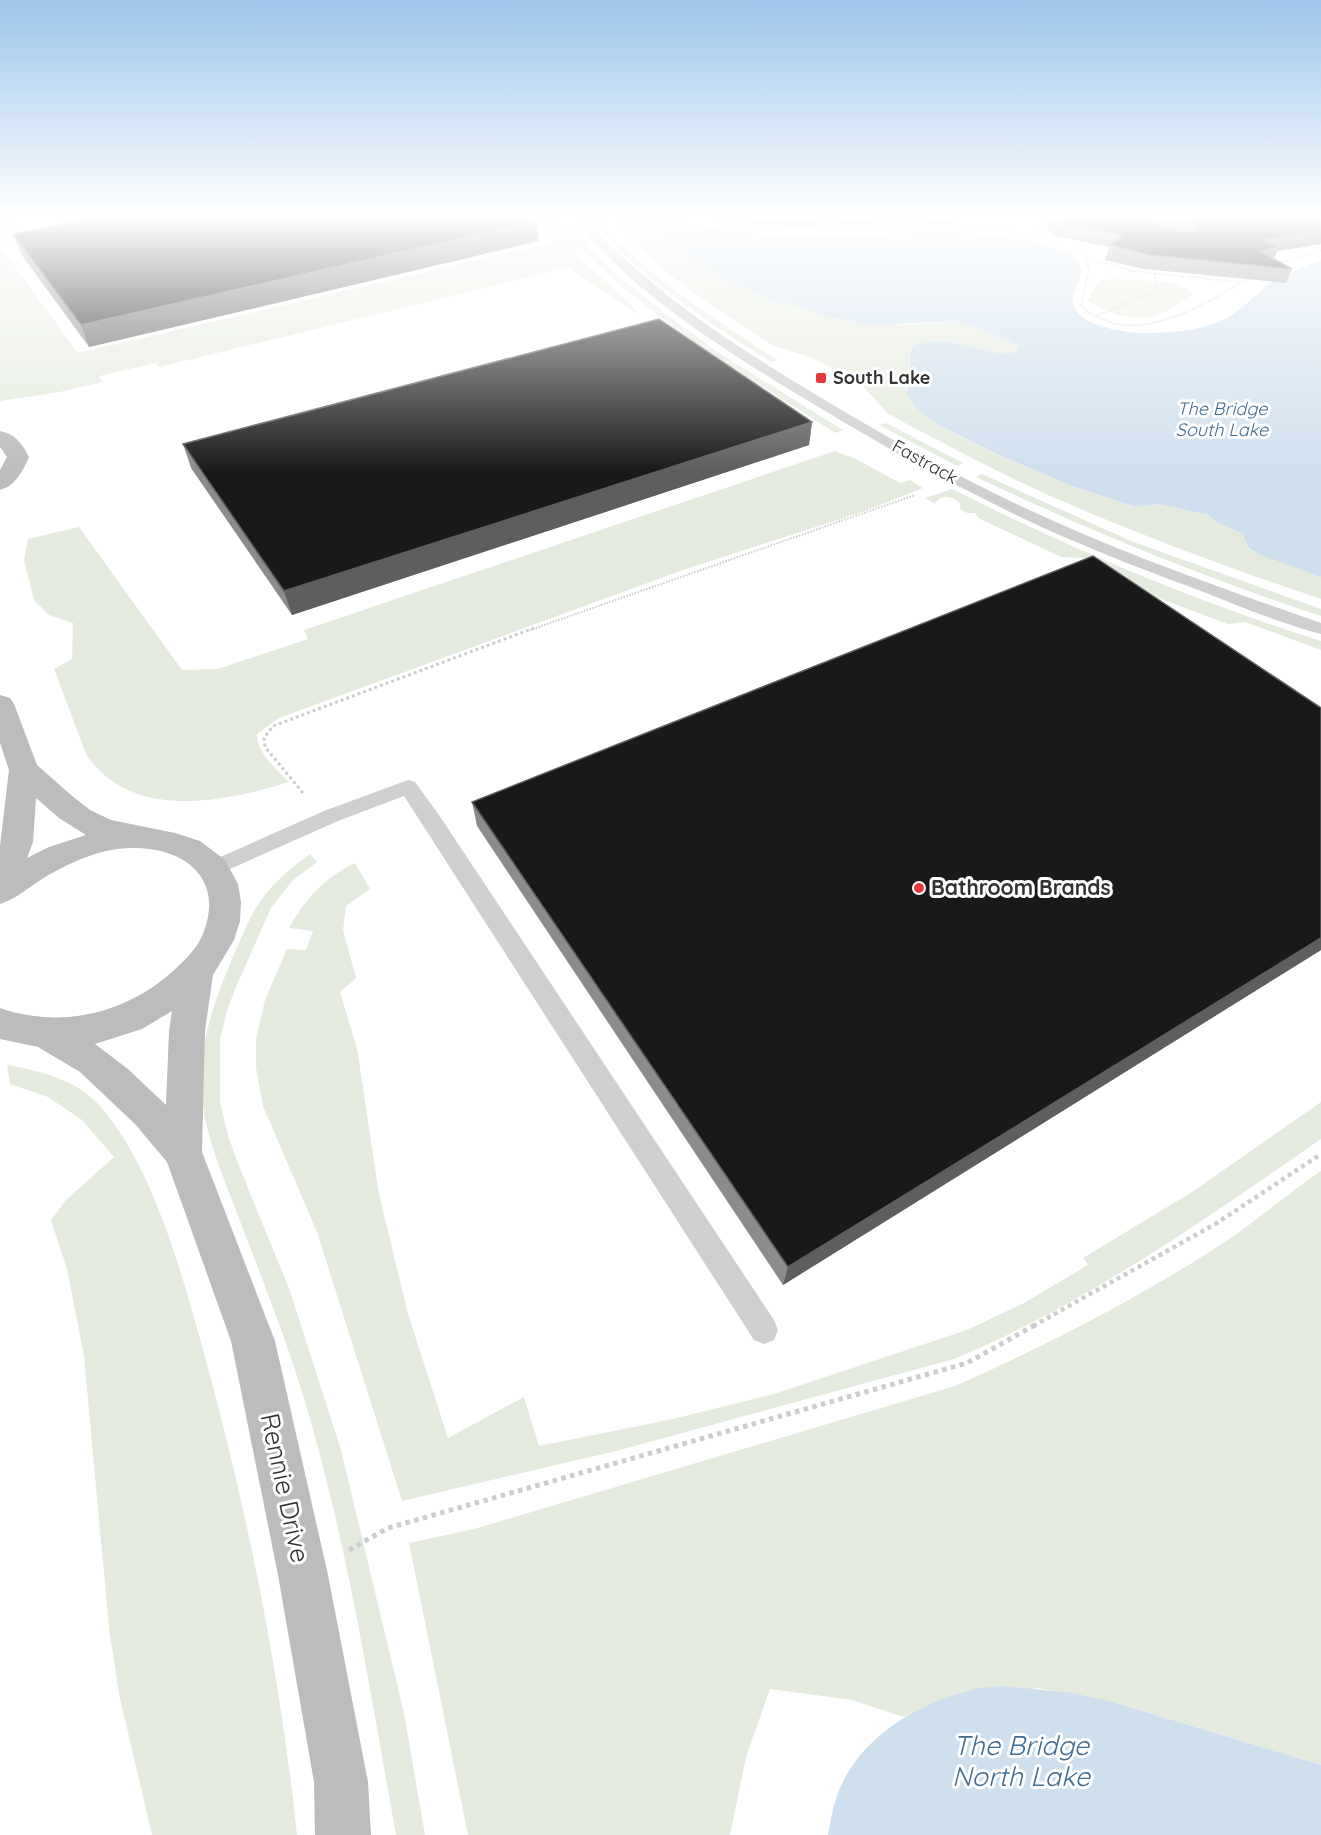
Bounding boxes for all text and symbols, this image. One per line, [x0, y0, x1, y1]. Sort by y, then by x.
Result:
place label: South Lake [833, 366, 930, 389]
marker: South Lake [814, 371, 828, 385]
water label: The Bridge South Lake [1176, 397, 1269, 441]
street label: Fastrack [888, 434, 962, 489]
place label: Bathroom Brands [931, 874, 1111, 900]
marker: Bathroom Brands [912, 881, 926, 895]
street label: Rennie Drive [254, 1410, 317, 1566]
water label: The Bridge North Lake [952, 1728, 1092, 1793]

